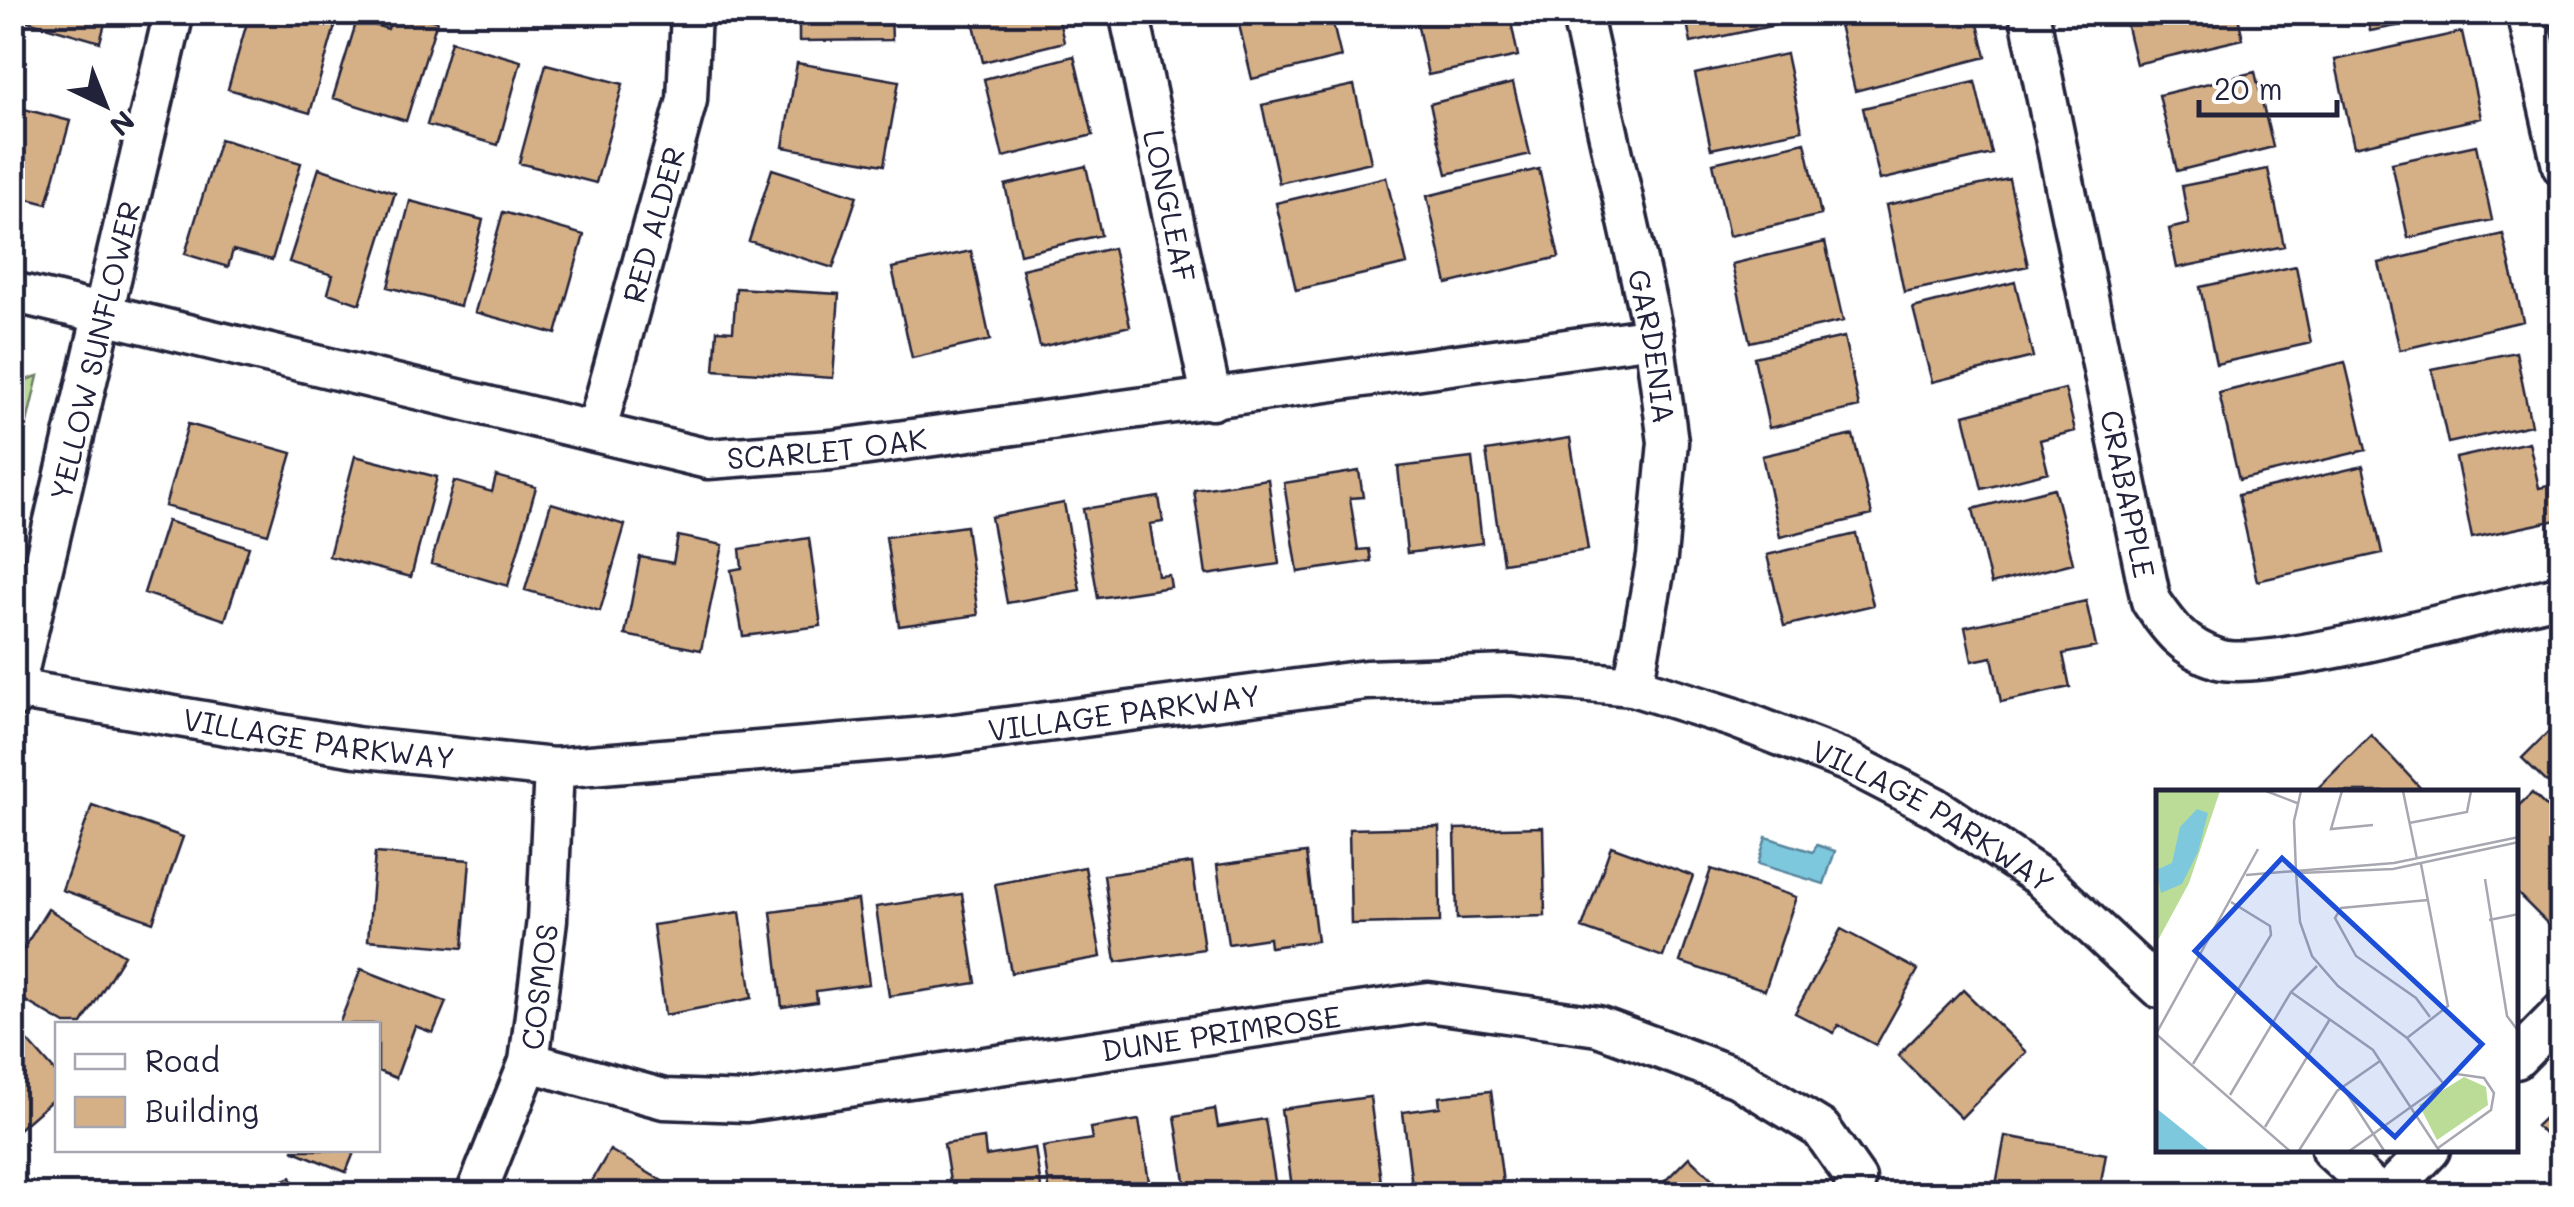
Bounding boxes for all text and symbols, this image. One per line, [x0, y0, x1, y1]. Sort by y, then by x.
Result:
north arrow [55, 55, 155, 155]
scale bar [2199, 55, 2336, 117]
text: 20 m [2214, 68, 2283, 108]
text: N [103, 104, 143, 144]
street label: LONGLEAF [1135, 126, 1206, 285]
street label: RED ALDER [612, 142, 693, 307]
street label: YELLOW SUNFLOWER [40, 197, 149, 504]
street label: GARDENIA [1619, 265, 1685, 426]
street label: CRABAPPLE [2092, 406, 2166, 581]
street label: SCARLET OAK [726, 417, 929, 478]
street label: VILLAGE PARKWAY [985, 674, 1263, 749]
street label: VILLAGE PARKWAY [180, 698, 457, 777]
street label: VILLAGE PARKWAY [1806, 730, 2063, 901]
inset map [2156, 790, 2519, 1152]
street label: COSMOS [511, 922, 566, 1052]
street label: DUNE PRIMROSE [1099, 995, 1343, 1070]
legend [55, 1022, 380, 1152]
text: Road [145, 1040, 220, 1080]
text: Building [145, 1090, 259, 1130]

